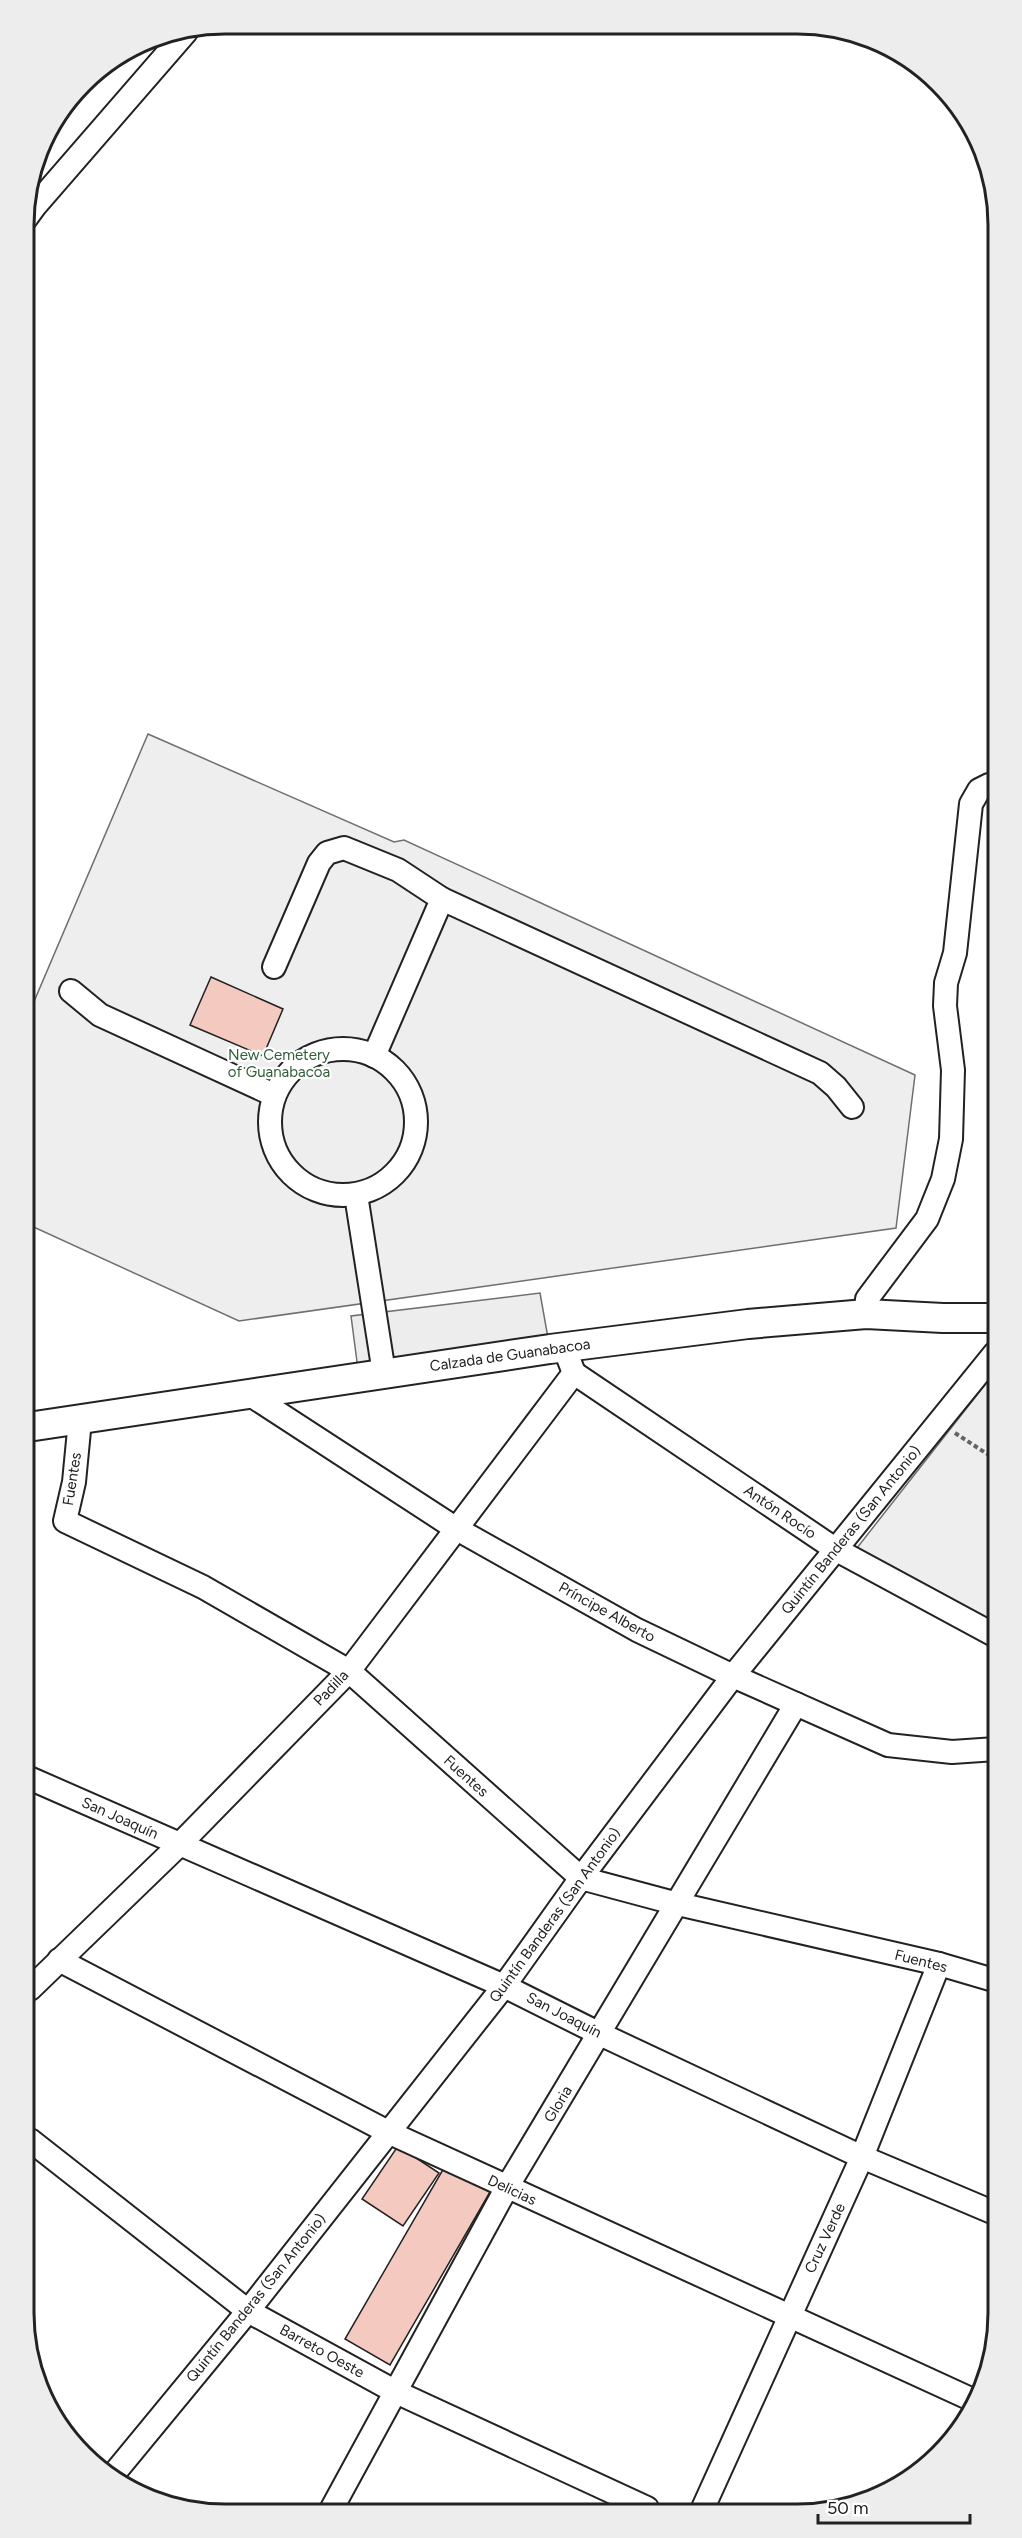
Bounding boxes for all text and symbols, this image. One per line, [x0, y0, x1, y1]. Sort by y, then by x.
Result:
park label: New Cemetery of Guanabacoa [228, 1046, 330, 1081]
street label: Calzada de Guanabacoa [429, 1335, 591, 1375]
street label: Quintín Banderas (San Antonio) [777, 1442, 925, 1618]
street label: Fuentes [59, 1451, 85, 1507]
street label: Antón Rocío [740, 1481, 820, 1543]
street label: Príncipe Alberto [556, 1578, 659, 1646]
street label: Padilla [310, 1666, 352, 1710]
street label: Fuentes [440, 1751, 492, 1801]
street label: San Joaquín [79, 1793, 161, 1843]
street label: Quintín Banderas (San Antonio) [486, 1824, 624, 2006]
street label: Fuentes [893, 1946, 949, 1976]
street label: San Joaquín [523, 1988, 605, 2042]
street label: Gloria [540, 2082, 576, 2126]
street label: Delicias [485, 2171, 539, 2209]
street label: Cruz Verde [801, 2200, 849, 2276]
street label: Quintín Banderas (San Antonio) [182, 2210, 330, 2386]
street label: Barreto Oeste [277, 2320, 367, 2382]
scale bar [818, 2487, 970, 2525]
text: 50 m [827, 2497, 869, 2519]

